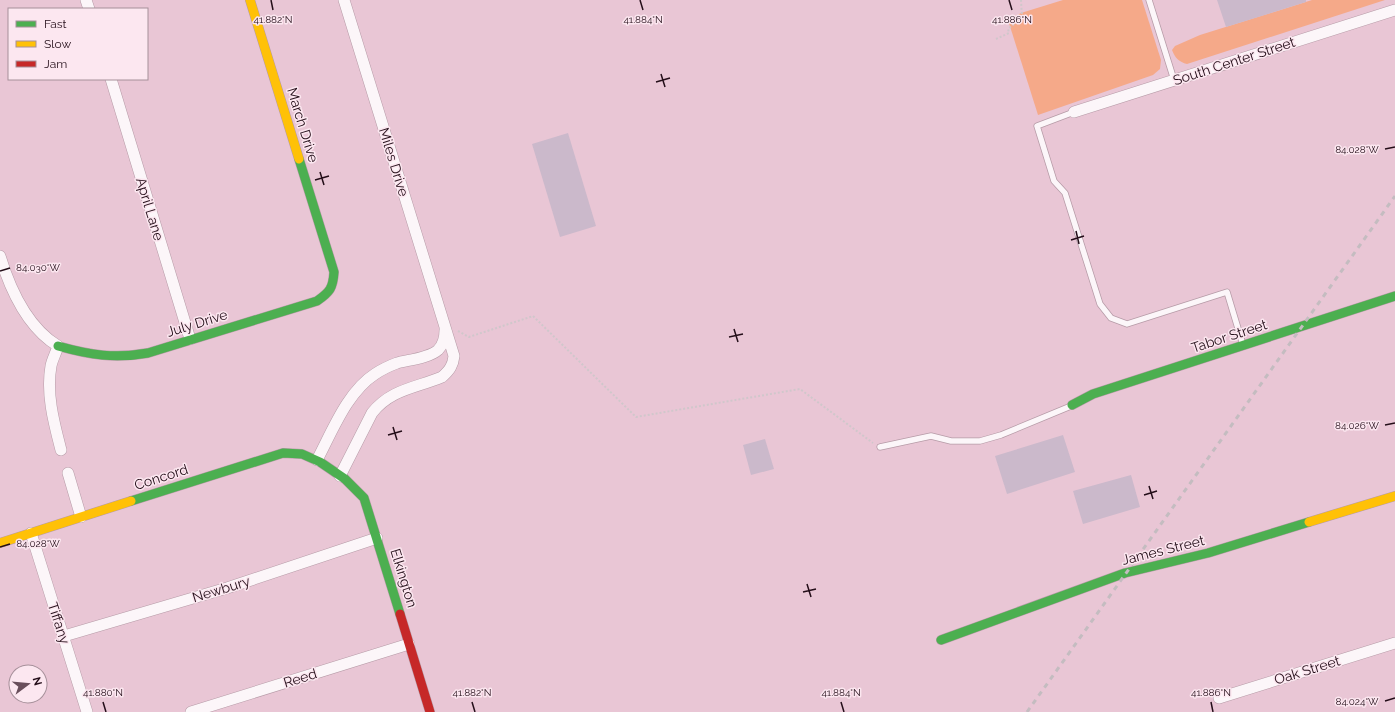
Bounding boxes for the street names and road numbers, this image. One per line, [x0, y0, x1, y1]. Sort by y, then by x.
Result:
street label: South Center Street [1171, 34, 1297, 88]
street label: March Drive [284, 86, 322, 164]
street label: Miles Drive [376, 126, 412, 198]
street label: April Lane [133, 175, 167, 243]
street label: July Drive [165, 306, 229, 340]
street label: Tabor Street [1189, 316, 1269, 356]
street label: Concord [132, 461, 190, 493]
street label: James Street [1120, 532, 1206, 568]
street label: Elkington [387, 547, 421, 609]
street label: Newbury [190, 573, 252, 605]
street label: Tiffany [45, 600, 73, 646]
street label: Oak Street [1272, 652, 1342, 688]
street label: Reed [281, 665, 319, 691]

